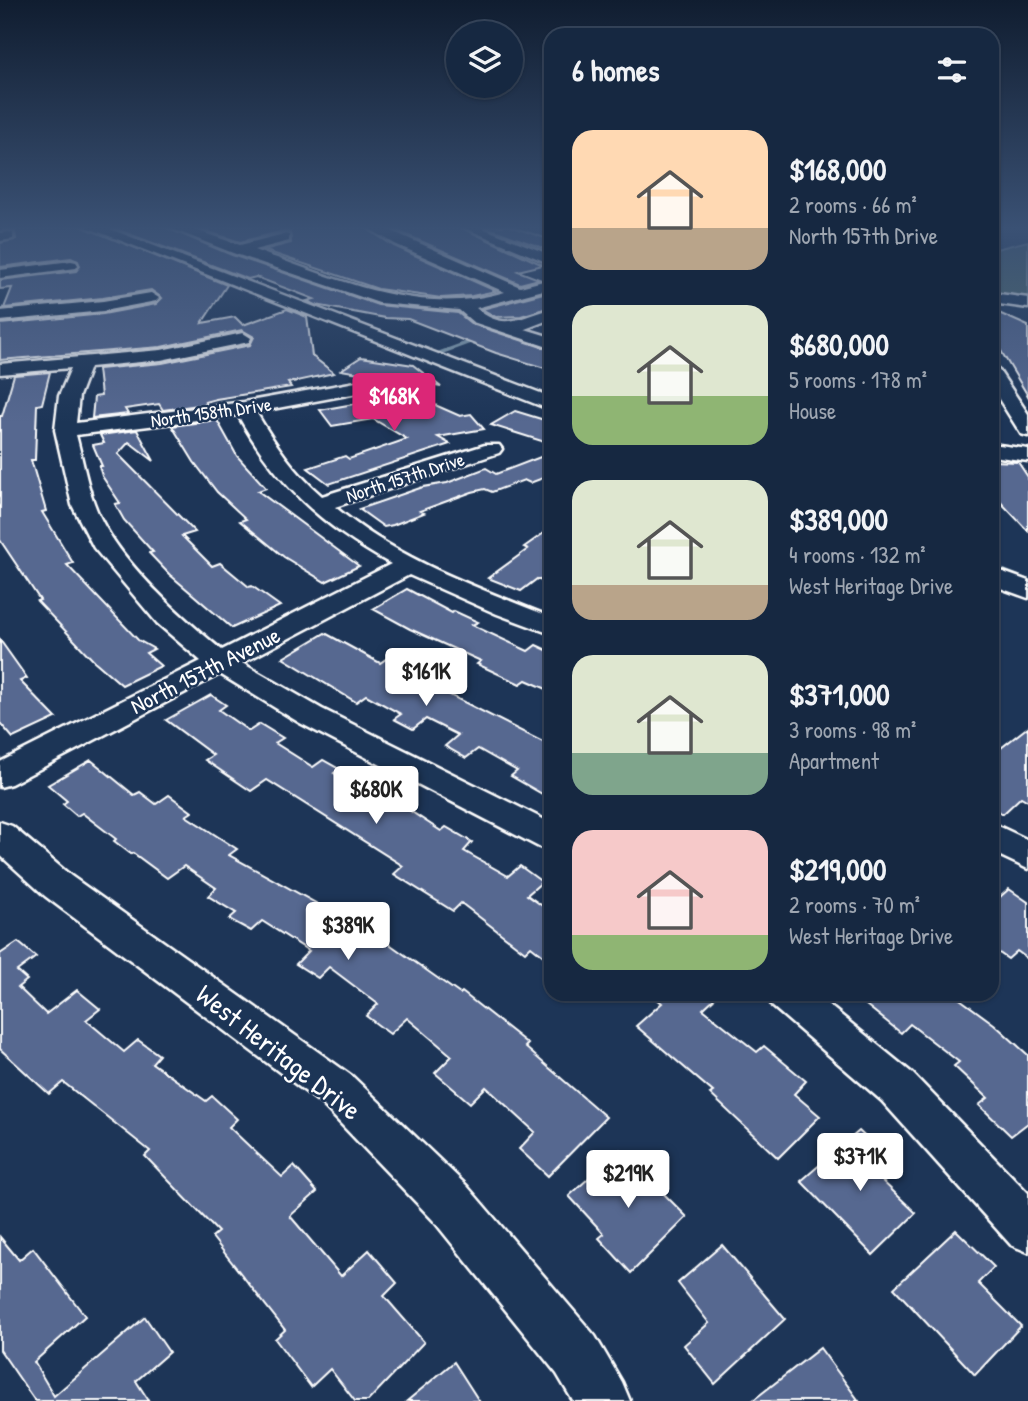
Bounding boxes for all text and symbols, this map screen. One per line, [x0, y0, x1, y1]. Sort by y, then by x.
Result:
map controls [446, 21, 523, 98]
button: layers [446, 21, 523, 98]
text: 6 homes [572, 50, 659, 90]
icon: filters [933, 51, 971, 89]
text: $168,000 [789, 149, 886, 189]
icon: home [628, 158, 712, 242]
text: 2 rooms · 66 m² [789, 189, 917, 220]
text: North 157th Drive [789, 220, 938, 251]
text: $680,000 [789, 324, 889, 364]
icon: home [628, 333, 712, 417]
text: 5 rooms · 178 m² [789, 364, 927, 395]
pin: $168K [345, 374, 443, 433]
text: $168K [368, 380, 420, 411]
street label: North 158th Drive [149, 391, 274, 433]
text: House [789, 395, 836, 426]
street label: North 157th Drive [343, 446, 468, 508]
text: $389,000 [789, 499, 888, 539]
icon: home [628, 508, 712, 592]
text: 4 rooms · 132 m² [789, 539, 926, 570]
text: West Heritage Drive [789, 570, 953, 601]
street label: North 157th Avenue [125, 619, 285, 721]
pin: $161K [377, 648, 475, 708]
text: $161K [401, 655, 451, 686]
text: $371,000 [789, 674, 890, 714]
icon: home [628, 683, 712, 767]
text: 3 rooms · 98 m² [789, 714, 916, 745]
text: Apartment [789, 745, 879, 776]
pin: $680K [327, 766, 425, 826]
text: $680K [349, 773, 403, 804]
text: $219,000 [789, 849, 887, 889]
icon: home [628, 858, 712, 942]
text: 2 rooms · 70 m² [789, 889, 920, 920]
pin: $389K [299, 902, 397, 962]
text: $389K [322, 909, 374, 940]
text: West Heritage Drive [789, 920, 953, 951]
street label: West Heritage Drive [189, 975, 369, 1129]
pin: $371K [811, 1134, 909, 1193]
text: $371K [833, 1140, 887, 1171]
pin: $219K [579, 1150, 677, 1210]
text: $219K [602, 1157, 654, 1188]

